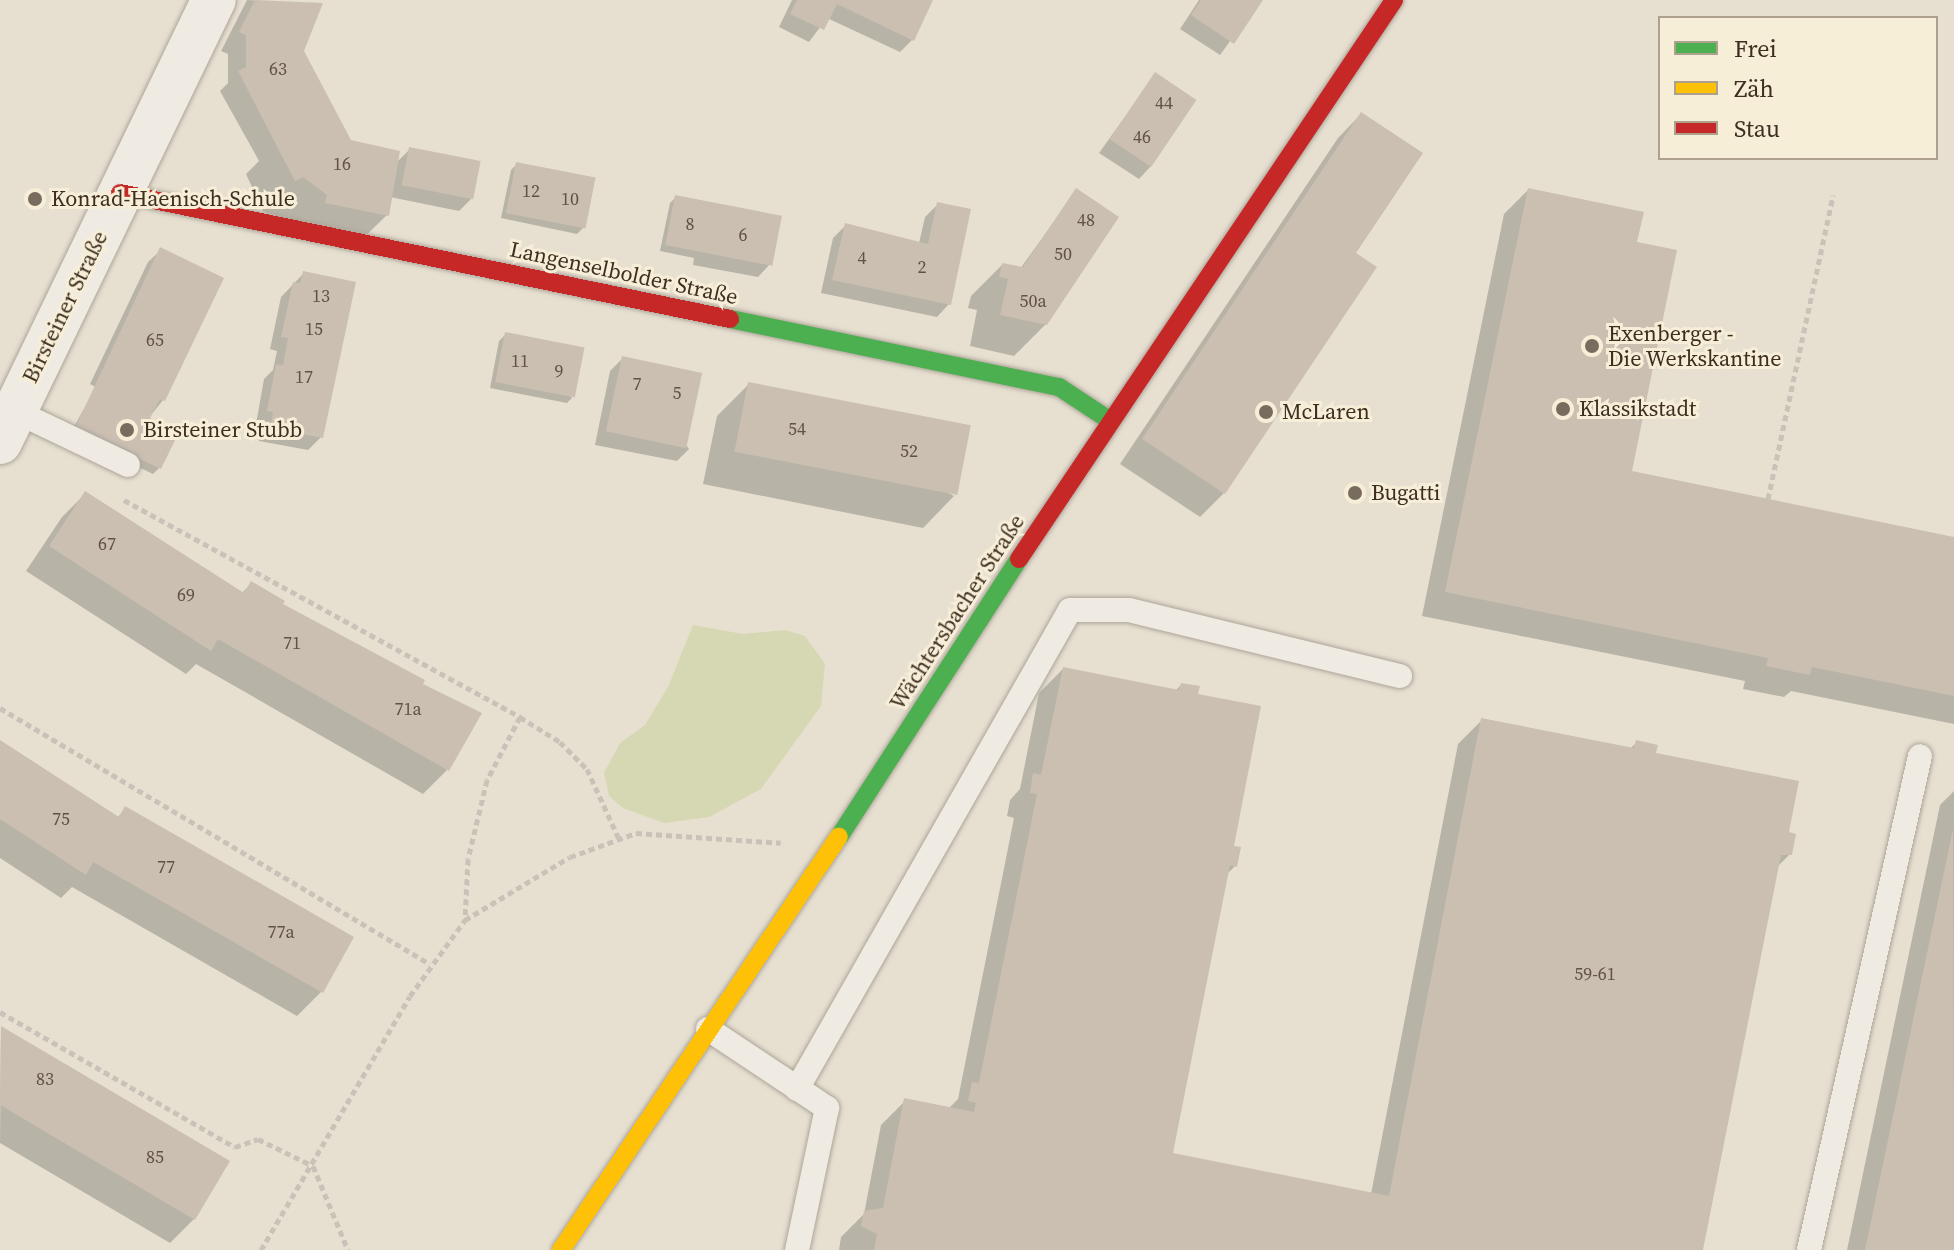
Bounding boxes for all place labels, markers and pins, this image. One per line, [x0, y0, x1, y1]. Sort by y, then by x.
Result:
place label: Konrad-Haenisch-Schule [51, 186, 295, 212]
marker: Konrad-Haenisch-Schule [26, 190, 44, 208]
place label: Exenberger - Die Werkskantine [1608, 320, 1782, 372]
marker: Exenberger - Die Werkskantine [1583, 337, 1601, 355]
place label: Klassikstadt [1579, 396, 1696, 422]
place label: McLaren [1282, 399, 1370, 425]
marker: Klassikstadt [1554, 400, 1572, 418]
marker: McLaren [1257, 403, 1275, 421]
place label: Birsteiner Stubb [143, 417, 302, 443]
marker: Birsteiner Stubb [118, 421, 136, 439]
place label: Bugatti [1371, 480, 1440, 506]
marker: Bugatti [1346, 484, 1364, 502]

